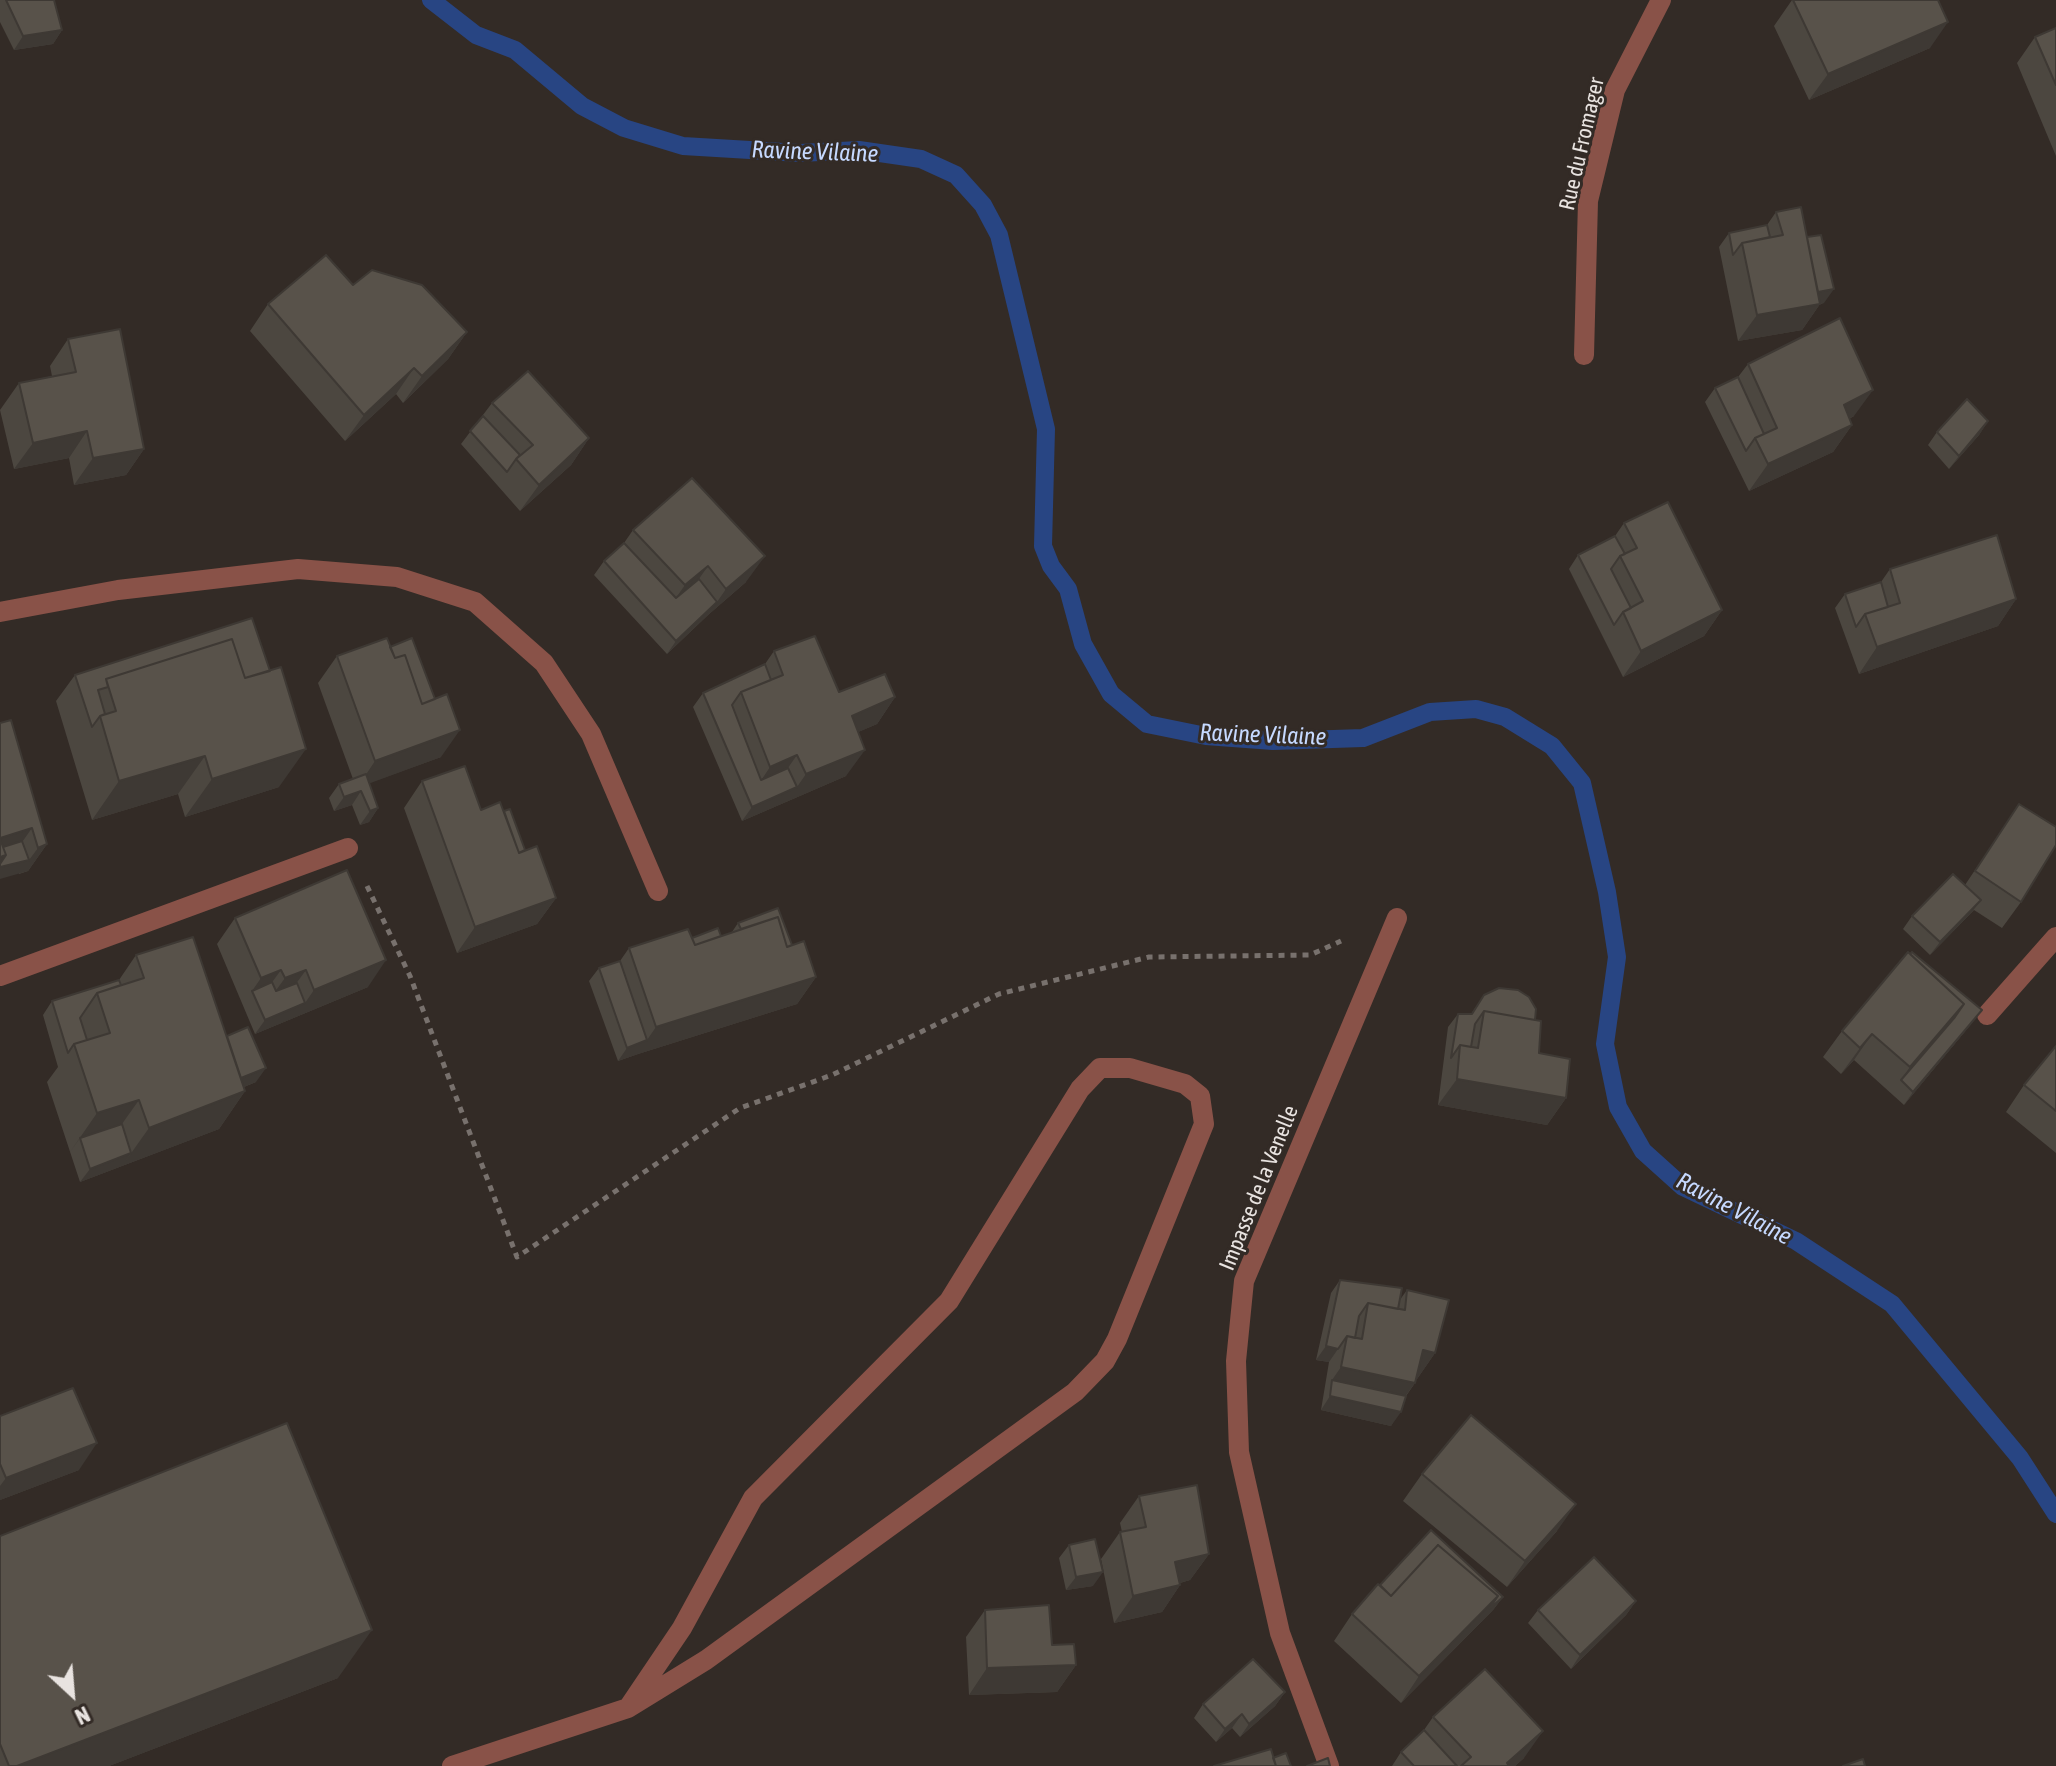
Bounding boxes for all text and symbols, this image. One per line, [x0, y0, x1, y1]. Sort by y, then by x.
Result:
street label: Rue du Fromager [1554, 75, 1610, 213]
water label: Ravine Vilaine [751, 135, 879, 169]
water label: Ravine Vilaine [1199, 718, 1327, 752]
street label: Impasse de la Venelle [1214, 1102, 1304, 1274]
water label: Ravine Vilaine [1671, 1167, 1797, 1251]
north arrow [32, 1654, 112, 1734]
text: N [71, 1701, 94, 1730]

